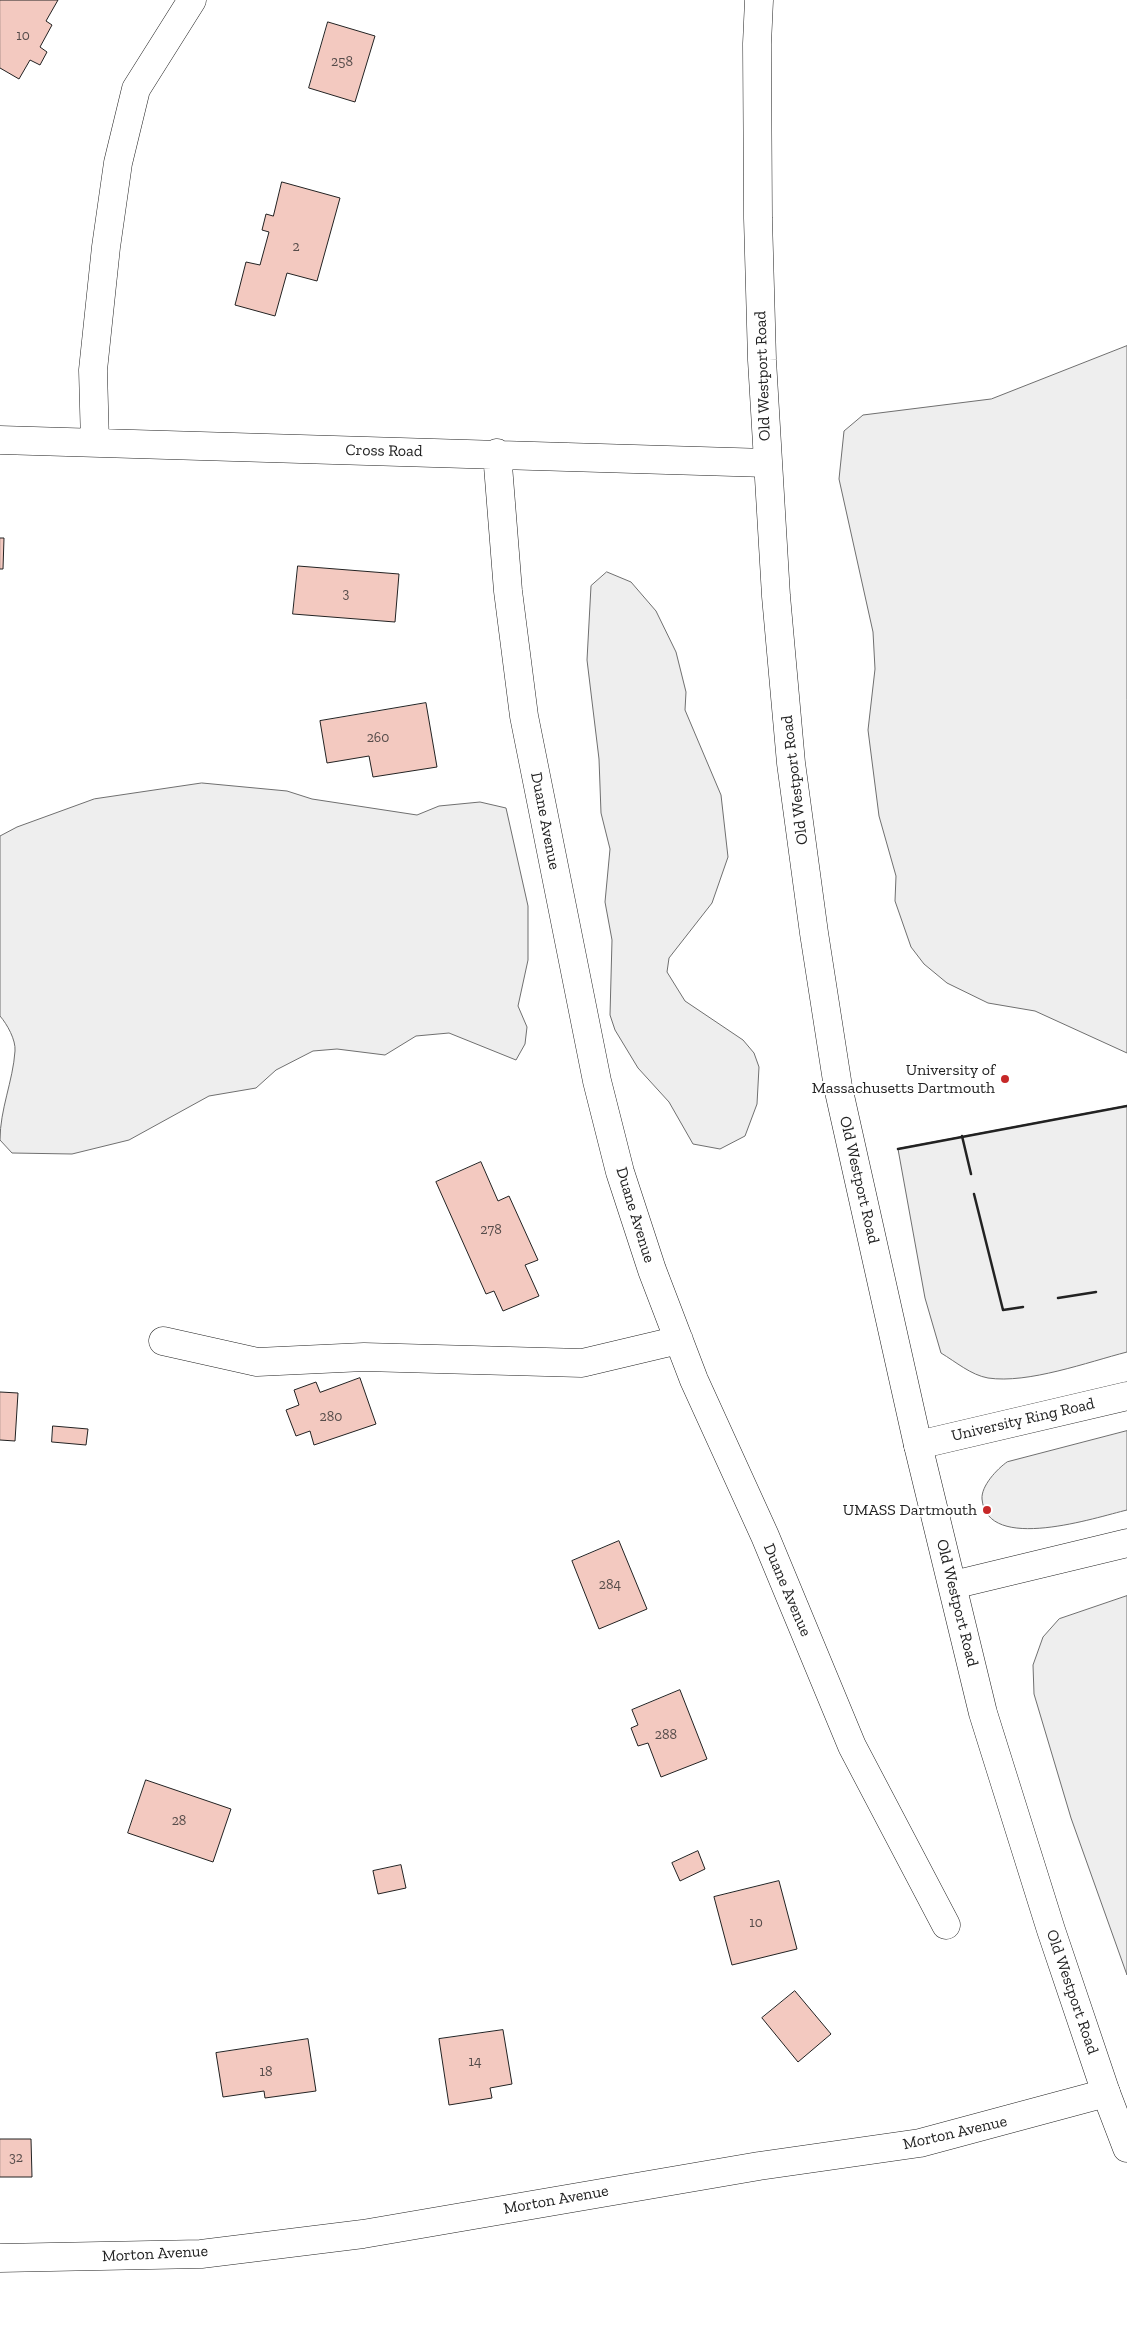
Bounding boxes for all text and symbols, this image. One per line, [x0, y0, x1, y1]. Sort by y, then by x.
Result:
house number: 10 [16, 28, 30, 44]
house number: 258 [331, 54, 353, 70]
house number: 2 [292, 239, 300, 255]
street label: Old Westport Road [751, 310, 775, 442]
street label: Cross Road [345, 441, 423, 461]
house number: 3 [343, 586, 349, 602]
street label: Old Westport Road [778, 714, 812, 846]
house number: 260 [367, 730, 389, 746]
street label: Duane Avenue [526, 771, 564, 871]
place label: University of Massachusetts Dartmouth [812, 1060, 995, 1098]
marker: University of Massachusetts Dartmouth [999, 1073, 1011, 1085]
street label: Old Westport Road [835, 1114, 883, 1246]
street label: Duane Avenue [611, 1165, 659, 1265]
house number: 278 [480, 1222, 502, 1238]
street label: University Ring Road [950, 1394, 1096, 1446]
house number: 280 [320, 1409, 342, 1425]
place label: UMASS Dartmouth [843, 1500, 977, 1520]
marker: UMASS Dartmouth [981, 1504, 993, 1516]
street label: Old Westport Road [932, 1537, 982, 1669]
street label: Duane Avenue [759, 1541, 815, 1639]
house number: 284 [599, 1577, 621, 1593]
house number: 288 [655, 1727, 677, 1743]
house number: 28 [172, 1813, 186, 1829]
house number: 10 [749, 1915, 763, 1931]
street label: Old Westport Road [1042, 1927, 1102, 2057]
house number: 14 [469, 2054, 481, 2070]
house number: 18 [260, 2064, 272, 2080]
street label: Morton Avenue [901, 2112, 1009, 2154]
house number: 32 [9, 2150, 23, 2166]
street label: Morton Avenue [502, 2181, 610, 2219]
street label: Morton Avenue [101, 2242, 209, 2266]

